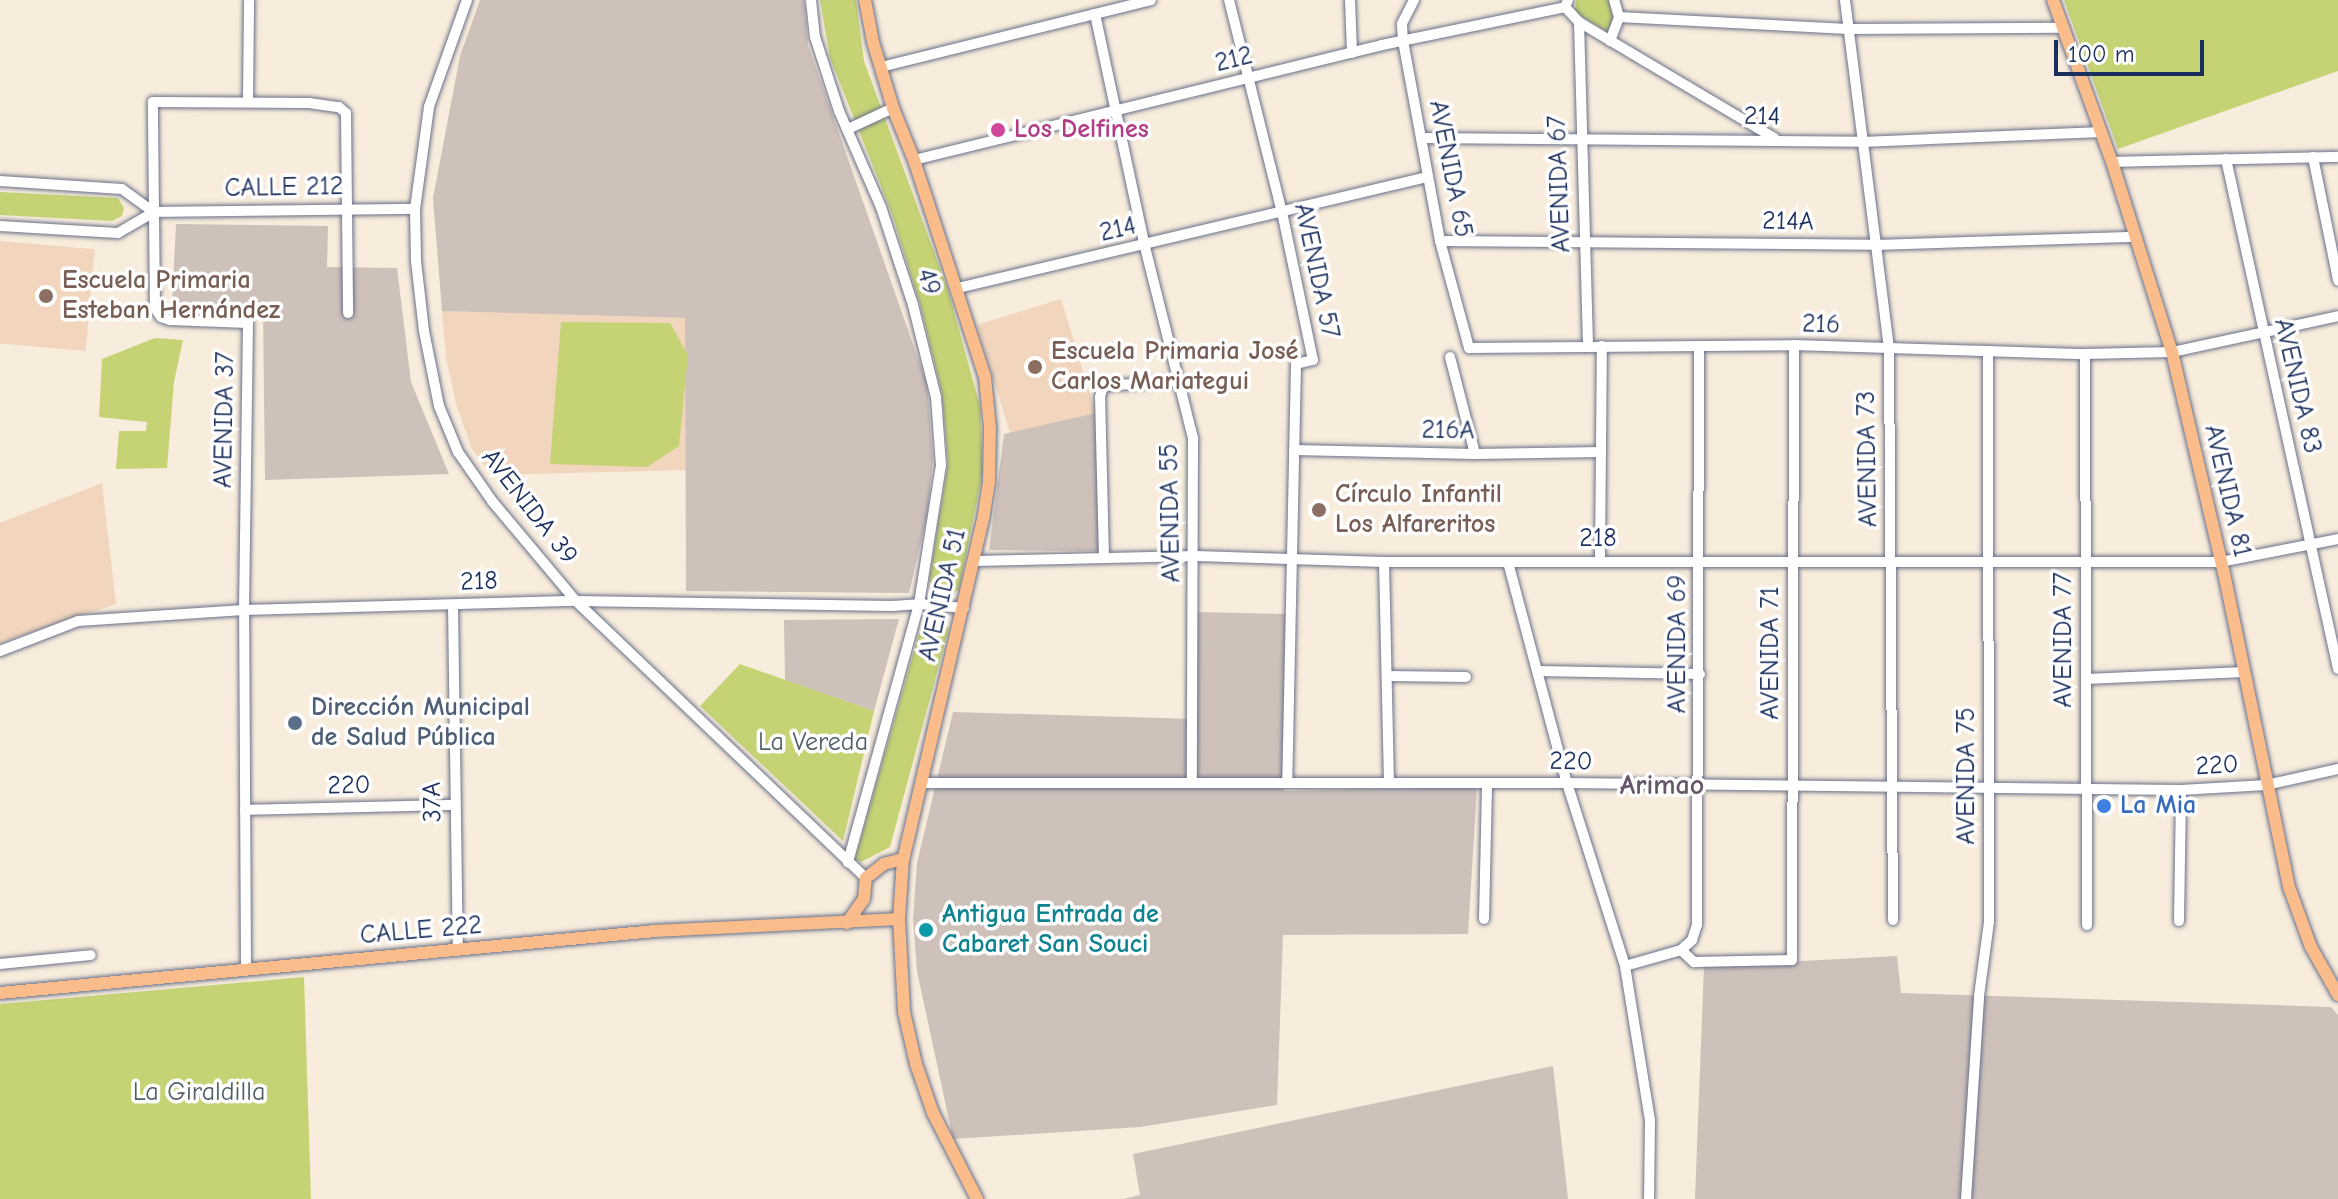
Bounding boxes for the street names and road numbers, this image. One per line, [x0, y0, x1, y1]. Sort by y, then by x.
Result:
street label: 212 [1212, 40, 1256, 80]
street label: AVENIDA 65 [1421, 98, 1479, 240]
street label: 214 [1744, 101, 1780, 133]
street label: AVENIDA 67 [1542, 115, 1578, 253]
street label: CALLE 212 [224, 171, 344, 205]
street label: AVENIDA 57 [1286, 201, 1346, 341]
street label: 214A [1762, 206, 1814, 238]
street label: 214 [1097, 211, 1139, 249]
street label: 49 [909, 265, 947, 299]
street label: 216 [1801, 309, 1841, 341]
street label: AVENIDA 83 [2266, 315, 2328, 457]
street label: AVENIDA 37 [208, 352, 242, 488]
street label: AVENIDA 73 [1851, 391, 1885, 527]
street label: 216A [1421, 415, 1475, 447]
street label: AVENIDA 81 [2197, 422, 2257, 560]
street label: AVENIDA 39 [474, 443, 584, 571]
street label: AVENIDA 55 [1154, 443, 1188, 583]
street label: 218 [1579, 523, 1617, 555]
street label: AVENIDA 51 [913, 526, 973, 664]
street label: 218 [460, 566, 498, 598]
street label: AVENIDA 77 [2048, 572, 2080, 708]
street label: AVENIDA 69 [1662, 575, 1694, 713]
street label: AVENIDA 71 [1755, 586, 1787, 720]
street label: AVENIDA 75 [1951, 707, 1983, 845]
street label: 220 [1549, 746, 1593, 778]
street label: 220 [2195, 749, 2239, 783]
street label: 220 [327, 770, 371, 802]
street label: 37A [417, 781, 449, 823]
street label: CALLE 222 [359, 910, 483, 952]

